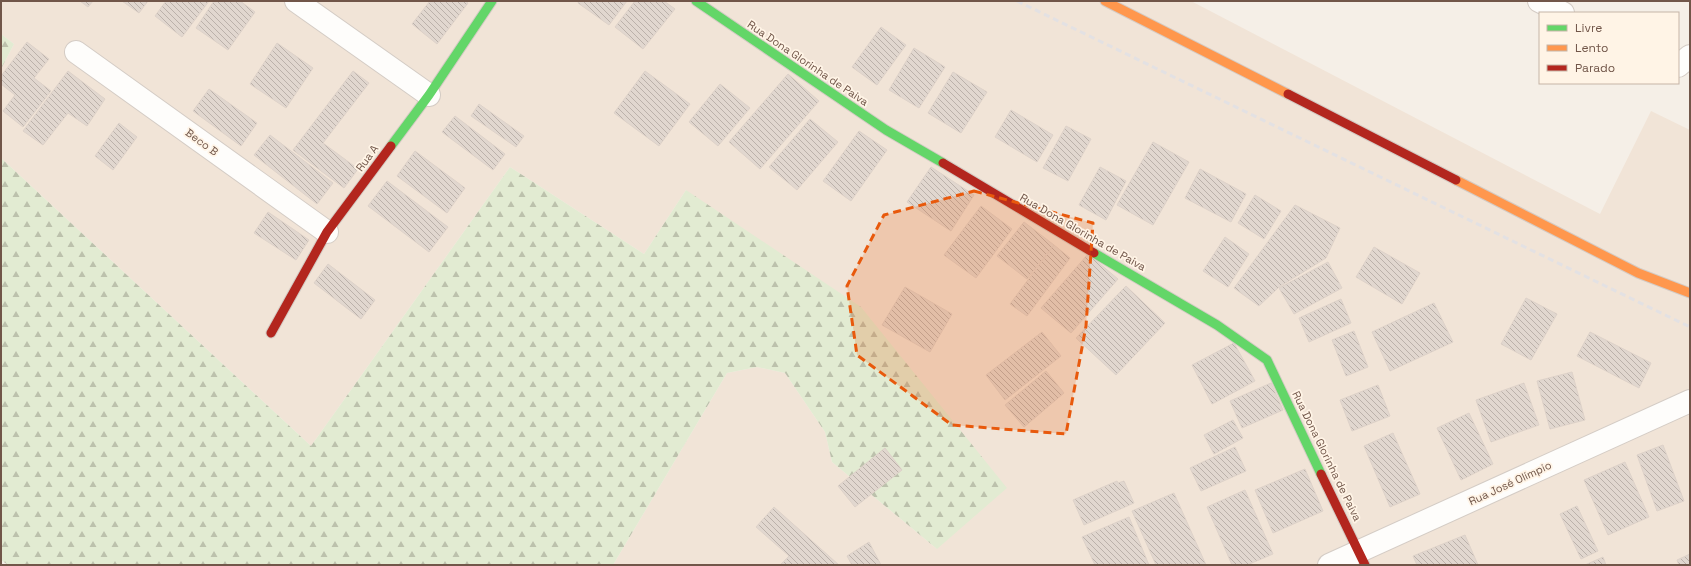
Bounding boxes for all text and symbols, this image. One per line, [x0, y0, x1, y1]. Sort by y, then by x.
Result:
legend [1539, 12, 1679, 84]
street label: Rua Dona Glorinha de Paiva [745, 17, 872, 109]
text: Livre [1575, 20, 1602, 36]
text: Lento [1575, 40, 1609, 56]
text: Parado [1575, 60, 1615, 76]
street label: Beco B [183, 125, 221, 159]
street label: Rua A [353, 142, 381, 174]
street label: Rua Dona Glorinha de Paiva [1018, 190, 1149, 274]
street label: Rua Dona Glorinha de Paiva [1289, 389, 1365, 524]
street label: Rua José Olímpio [1466, 458, 1554, 508]

